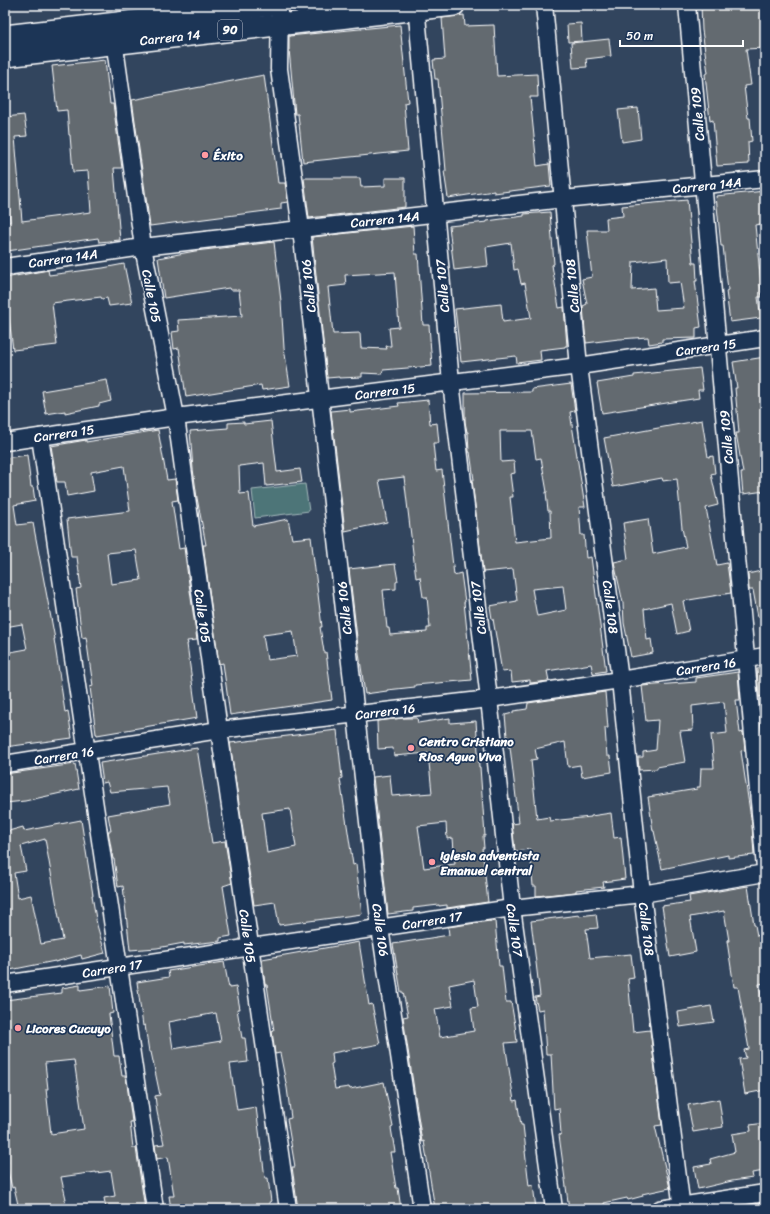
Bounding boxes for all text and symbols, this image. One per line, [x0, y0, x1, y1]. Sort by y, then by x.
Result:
road number: 90 [218, 20, 242, 40]
scale bar [620, 22, 743, 48]
street label: Carrera 14 [139, 23, 202, 52]
text: 50 m [626, 25, 653, 47]
street label: Calle 109 [684, 86, 711, 142]
place label: Éxito [213, 144, 243, 167]
marker: Éxito [200, 150, 210, 160]
street label: Carrera 14A [671, 170, 743, 201]
street label: Carrera 14A [349, 204, 421, 235]
street label: Carrera 14A [27, 242, 99, 275]
street label: Calle 107 [429, 257, 456, 314]
street label: Calle 106 [294, 258, 323, 314]
street label: Calle 108 [559, 258, 586, 314]
street label: Calle 105 [135, 267, 168, 325]
street label: Carrera 15 [674, 332, 738, 363]
street label: Carrera 15 [354, 376, 417, 407]
street label: Calle 109 [713, 409, 740, 465]
street label: Carrera 15 [32, 418, 96, 449]
street label: Calle 107 [464, 579, 493, 636]
street label: Calle 108 [596, 579, 625, 635]
street label: Calle 106 [330, 580, 359, 636]
street label: Calle 105 [187, 588, 218, 644]
street label: Carrera 16 [675, 650, 738, 683]
street label: Carrera 16 [354, 696, 416, 727]
place label: Centro Cristiano Rios Agua Viva [418, 730, 514, 768]
street label: Carrera 16 [33, 739, 96, 772]
marker: Centro Cristiano Rios Agua Viva [406, 743, 416, 753]
place label: iglesia adventista Emanuel central [440, 844, 540, 882]
marker: iglesia adventista Emanuel central [427, 857, 437, 867]
street label: Calle 108 [632, 901, 661, 957]
street label: Calle 106 [365, 902, 396, 958]
street label: Calle 107 [499, 902, 530, 960]
street label: Carrera 17 [401, 904, 465, 937]
street label: Calle 105 [232, 908, 263, 964]
street label: Carrera 17 [81, 952, 145, 985]
place label: Licores Cucuyo [26, 1017, 111, 1040]
marker: Licores Cucuyo [13, 1023, 23, 1033]

